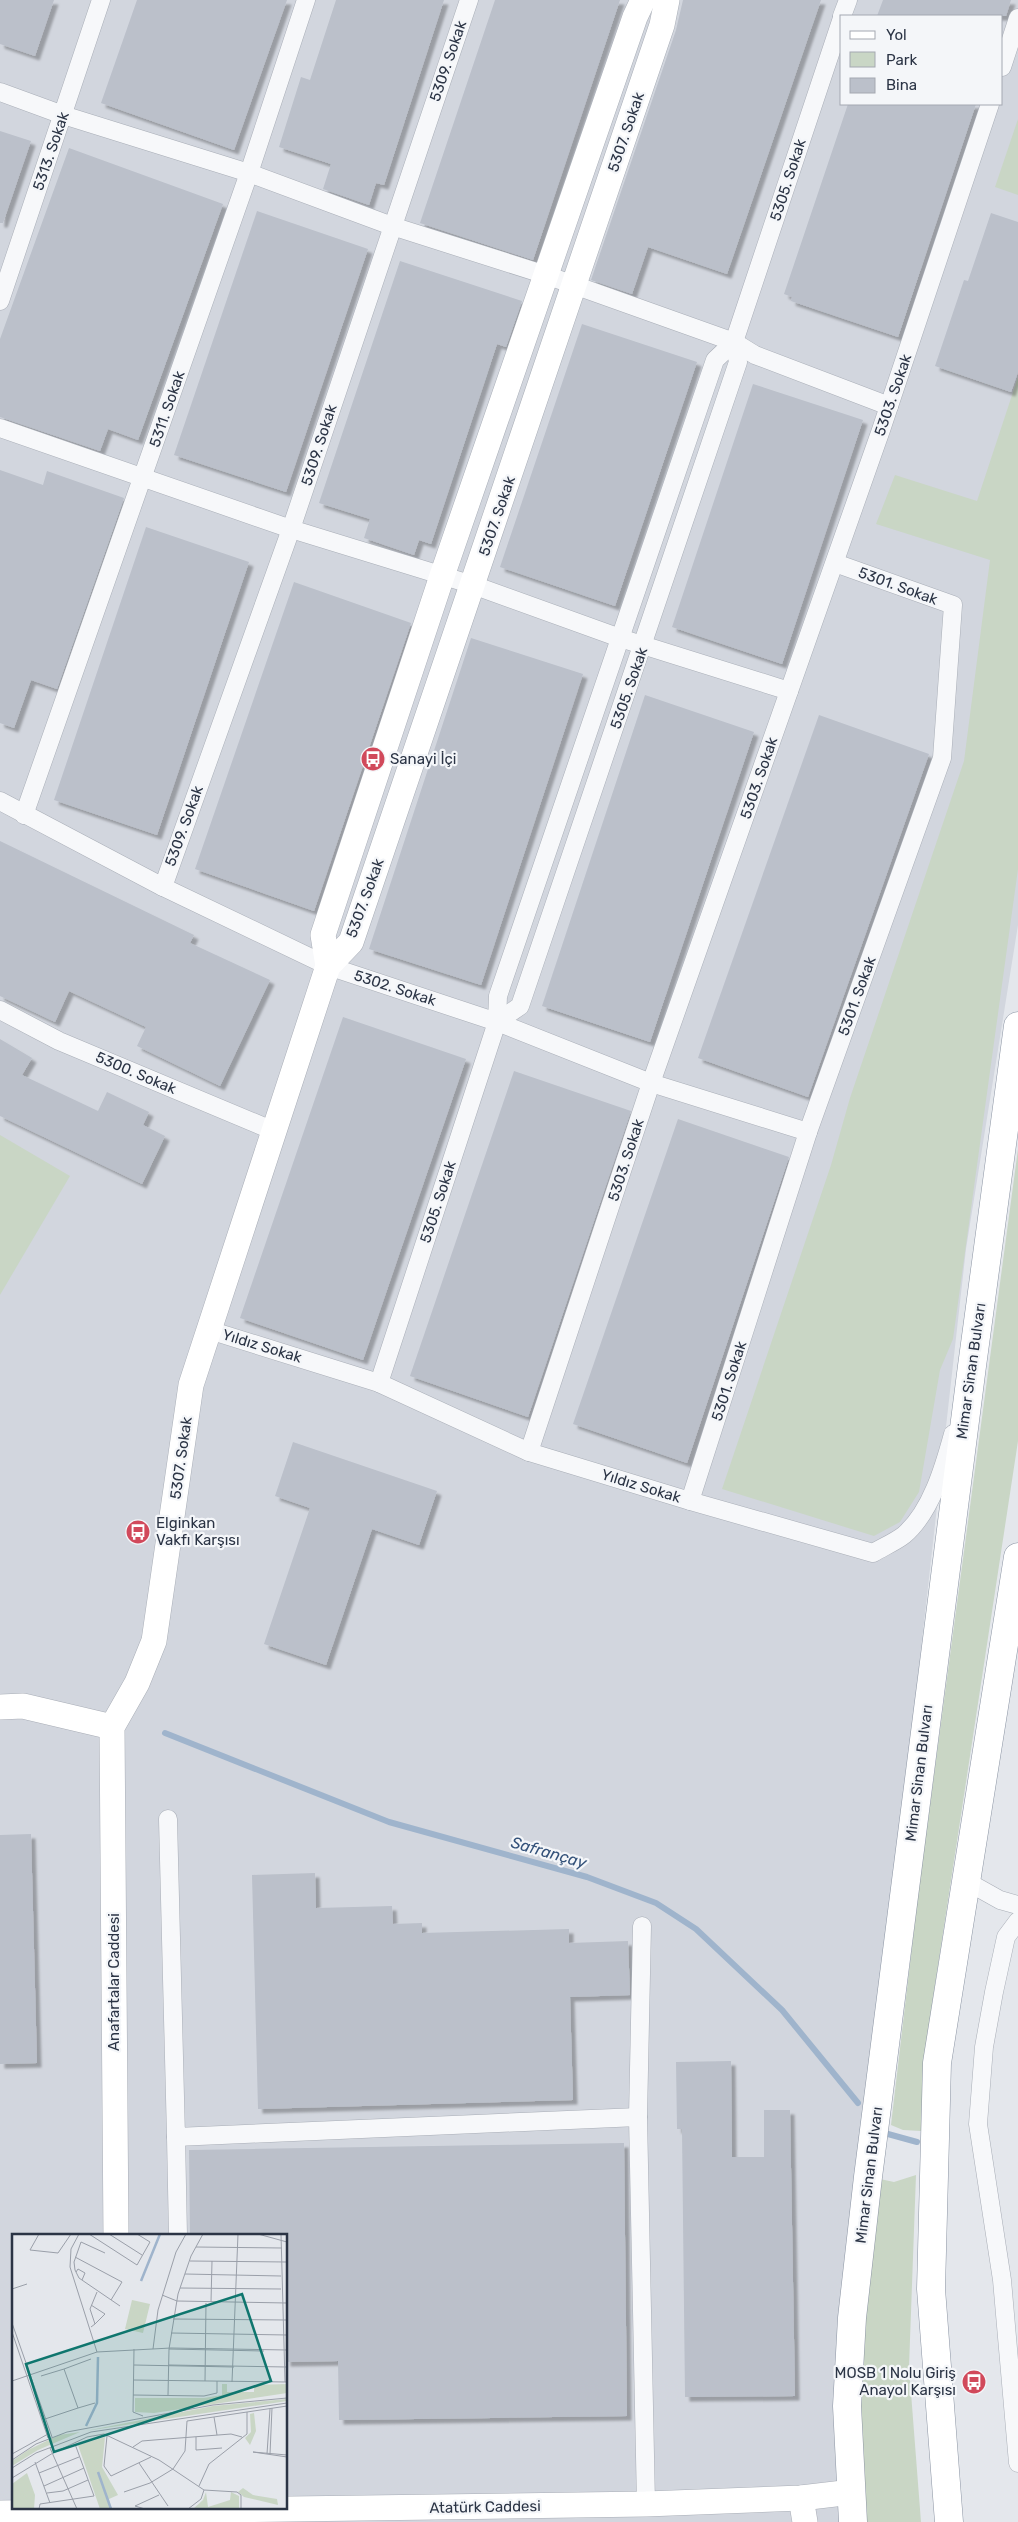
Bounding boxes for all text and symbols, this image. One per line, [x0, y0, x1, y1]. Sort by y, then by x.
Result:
legend [840, 15, 1003, 105]
street label: 5309. Sokak [426, 18, 470, 104]
text: Yol [886, 26, 907, 44]
text: Park [886, 51, 917, 69]
text: Bina [886, 76, 917, 94]
street label: 5307. Sokak [604, 90, 648, 174]
street label: 5313. Sokak [29, 109, 73, 193]
street label: 5305. Sokak [766, 136, 810, 223]
street label: 5303. Sokak [871, 351, 916, 438]
street label: 5311. Sokak [146, 368, 189, 450]
street label: 5309. Sokak [297, 402, 341, 488]
street label: 5307. Sokak [475, 474, 519, 558]
street label: 5301. Sokak [856, 563, 940, 609]
street label: 5305. Sokak [607, 645, 651, 731]
street label: 5303. Sokak [737, 734, 782, 821]
bus stop icon: Sanayi İçi [360, 746, 386, 772]
place label: Sanayi İçi [390, 750, 456, 768]
street label: 5309. Sokak [161, 783, 207, 869]
street label: 5307. Sokak [342, 856, 388, 940]
street label: 5301. Sokak [834, 954, 880, 1038]
street label: 5302. Sokak [352, 966, 439, 1010]
street label: 5300. Sokak [93, 1048, 179, 1098]
street label: 5303. Sokak [604, 1116, 648, 1203]
street label: 5305. Sokak [416, 1158, 460, 1245]
street label: Mimar Sinan Bulvarı [953, 1302, 989, 1440]
street label: Yıldız Sokak [220, 1325, 304, 1367]
street label: 5301. Sokak [708, 1339, 750, 1423]
street label: 5307. Sokak [166, 1415, 196, 1500]
street label: Yıldız Sokak [599, 1465, 683, 1507]
place label: Elginkan Vakfı Karşısı [156, 1514, 240, 1549]
bus stop icon: Elginkan Vakfı Karşısı [125, 1519, 151, 1545]
street label: Mimar Sinan Bulvarı [902, 1704, 936, 1842]
water label: Safrançay [509, 1833, 590, 1873]
street label: Anafartalar Caddesi [105, 1913, 123, 2051]
street label: Mimar Sinan Bulvarı [852, 2106, 886, 2244]
inset map [12, 2234, 288, 2510]
place label: MOSB 1 Nolu Giriş Anayol Karşısı [835, 2364, 956, 2399]
bus stop icon: MOSB 1 Nolu Giriş Anayol Karşısı [961, 2369, 987, 2395]
street label: Atatürk Caddesi [429, 2497, 541, 2517]

